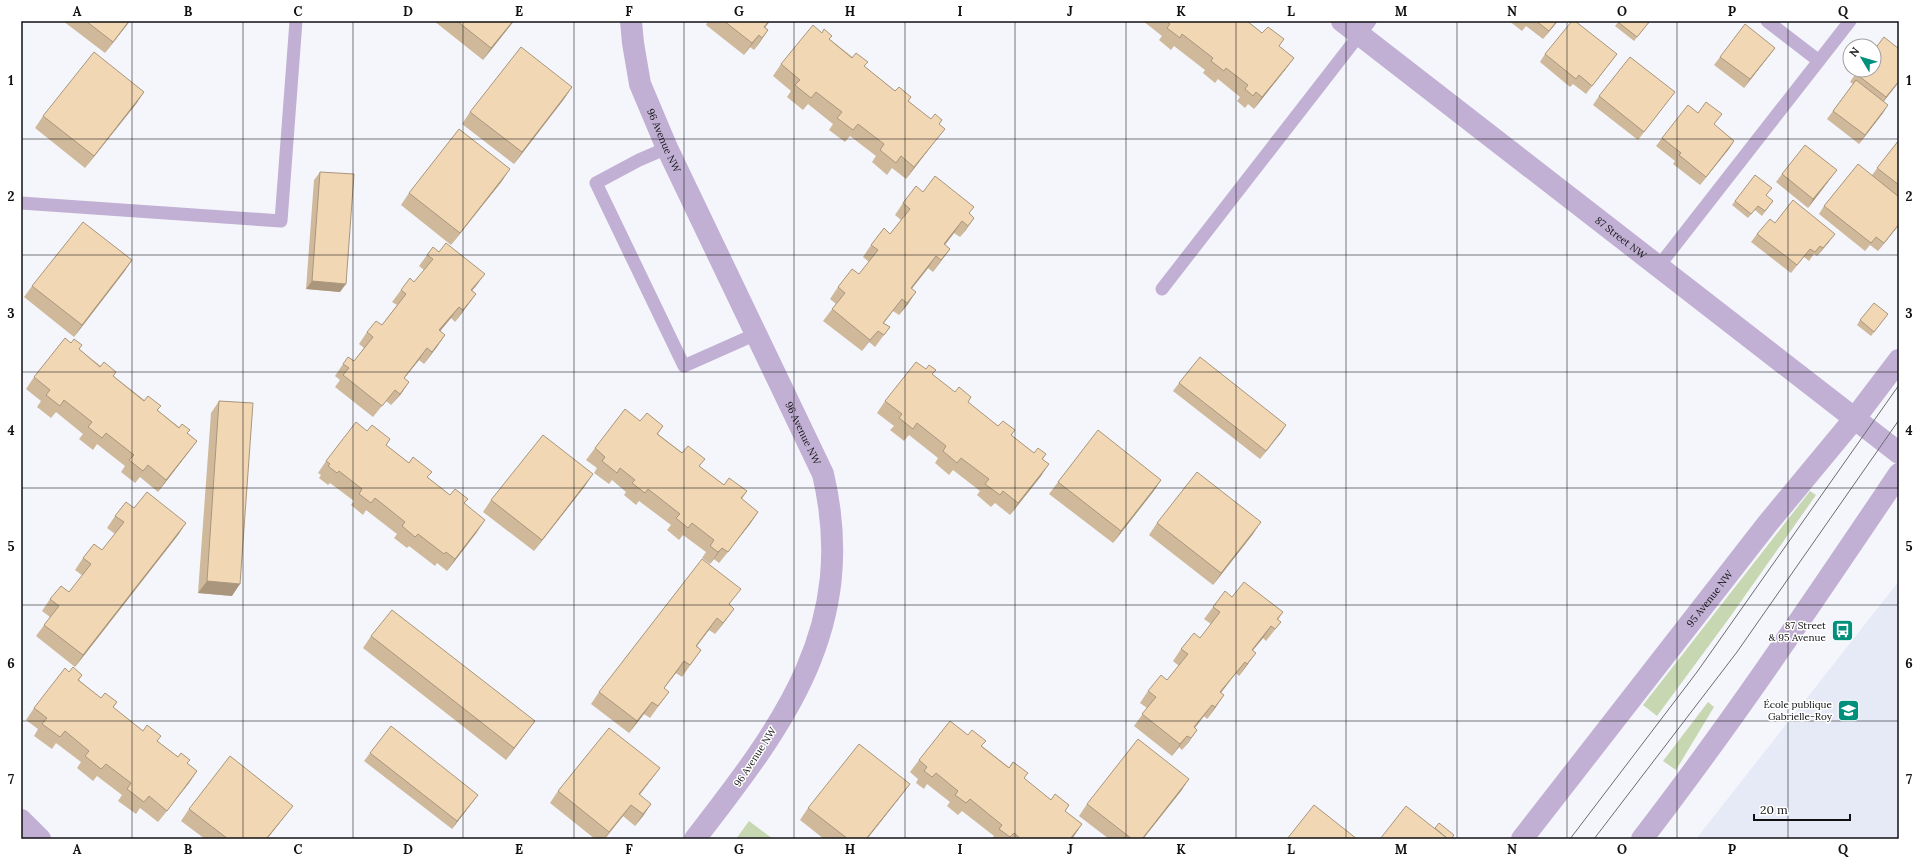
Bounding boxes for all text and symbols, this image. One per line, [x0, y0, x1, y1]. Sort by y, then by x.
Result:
text: A [73, 3, 82, 20]
text: B [184, 3, 193, 20]
text: C [294, 3, 303, 20]
text: D [403, 3, 413, 20]
text: E [515, 3, 523, 20]
text: F [625, 3, 633, 20]
text: G [734, 3, 744, 20]
text: H [845, 3, 855, 20]
text: I [957, 3, 963, 20]
text: J [1067, 3, 1073, 20]
text: K [1176, 3, 1186, 20]
text: L [1287, 3, 1295, 20]
text: M [1395, 3, 1408, 20]
text: N [1507, 3, 1517, 20]
text: O [1617, 3, 1627, 20]
text: P [1728, 3, 1737, 20]
text: Q [1838, 3, 1849, 20]
north arrow [1842, 38, 1882, 78]
text: N [1846, 44, 1863, 60]
text: 1 [8, 72, 14, 89]
text: 1 [1906, 72, 1912, 89]
street label: 96 Avenue NW [645, 106, 685, 175]
text: 2 [8, 188, 15, 205]
text: 2 [1906, 188, 1913, 205]
street label: 87 Street NW [1593, 213, 1650, 262]
text: 3 [7, 305, 15, 322]
text: 3 [1905, 305, 1913, 322]
street label: 96 Avenue NW [783, 399, 824, 468]
text: 4 [7, 422, 15, 439]
text: 4 [1905, 422, 1913, 439]
text: 5 [7, 538, 15, 555]
text: 5 [1905, 538, 1913, 555]
street label: 95 Avenue NW [1683, 567, 1736, 629]
bus stop icon: 87 Street & 95 Avenue [1829, 618, 1855, 644]
place label: 87 Street & 95 Avenue [1769, 619, 1827, 644]
text: 6 [7, 655, 15, 672]
text: 6 [1905, 655, 1913, 672]
school or university icon: École publique Gabrielle-Roy [1835, 697, 1861, 723]
place label: École publique Gabrielle-Roy [1763, 698, 1833, 723]
street label: 96 Avenue NW [731, 724, 780, 789]
text: 7 [8, 771, 14, 788]
text: 7 [1906, 771, 1912, 788]
scale bar [1754, 796, 1850, 822]
text: 20 m [1760, 802, 1788, 817]
text: A [73, 841, 82, 858]
text: B [184, 841, 193, 858]
text: C [294, 841, 303, 858]
text: D [403, 841, 413, 858]
text: E [515, 841, 523, 858]
text: F [625, 841, 633, 858]
text: G [734, 841, 744, 858]
text: H [845, 841, 855, 858]
text: I [957, 841, 963, 858]
text: J [1067, 841, 1073, 858]
text: K [1176, 841, 1186, 858]
text: L [1287, 841, 1295, 858]
text: M [1395, 841, 1408, 858]
text: N [1507, 841, 1517, 858]
text: O [1617, 841, 1627, 858]
text: P [1728, 841, 1737, 858]
text: Q [1838, 841, 1849, 858]

